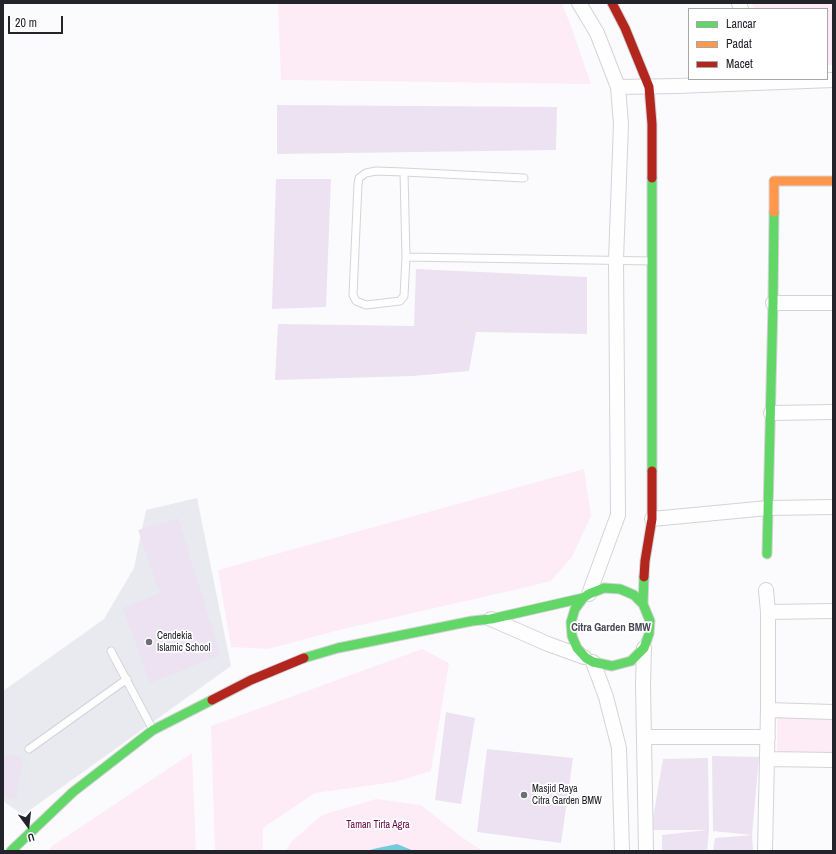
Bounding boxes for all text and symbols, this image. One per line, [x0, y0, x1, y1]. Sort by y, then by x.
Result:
scale bar [10, 8, 65, 34]
legend [688, 8, 828, 80]
text: 20 m [15, 15, 37, 31]
text: Lancar [726, 16, 756, 32]
text: Padat [726, 36, 752, 52]
text: Macet [726, 56, 753, 72]
district label: Citra Garden BMW [571, 621, 651, 635]
place label: Cendekia Islamic School [157, 630, 210, 654]
marker: Cendekia Islamic School [144, 637, 154, 647]
place label: Masjid Raya Citra Garden BMW [532, 783, 602, 806]
marker: Masjid Raya Citra Garden BMW [519, 790, 529, 800]
north arrow [8, 806, 48, 846]
park label: Taman Tirta Agra [346, 819, 410, 831]
text: U [26, 830, 36, 845]

